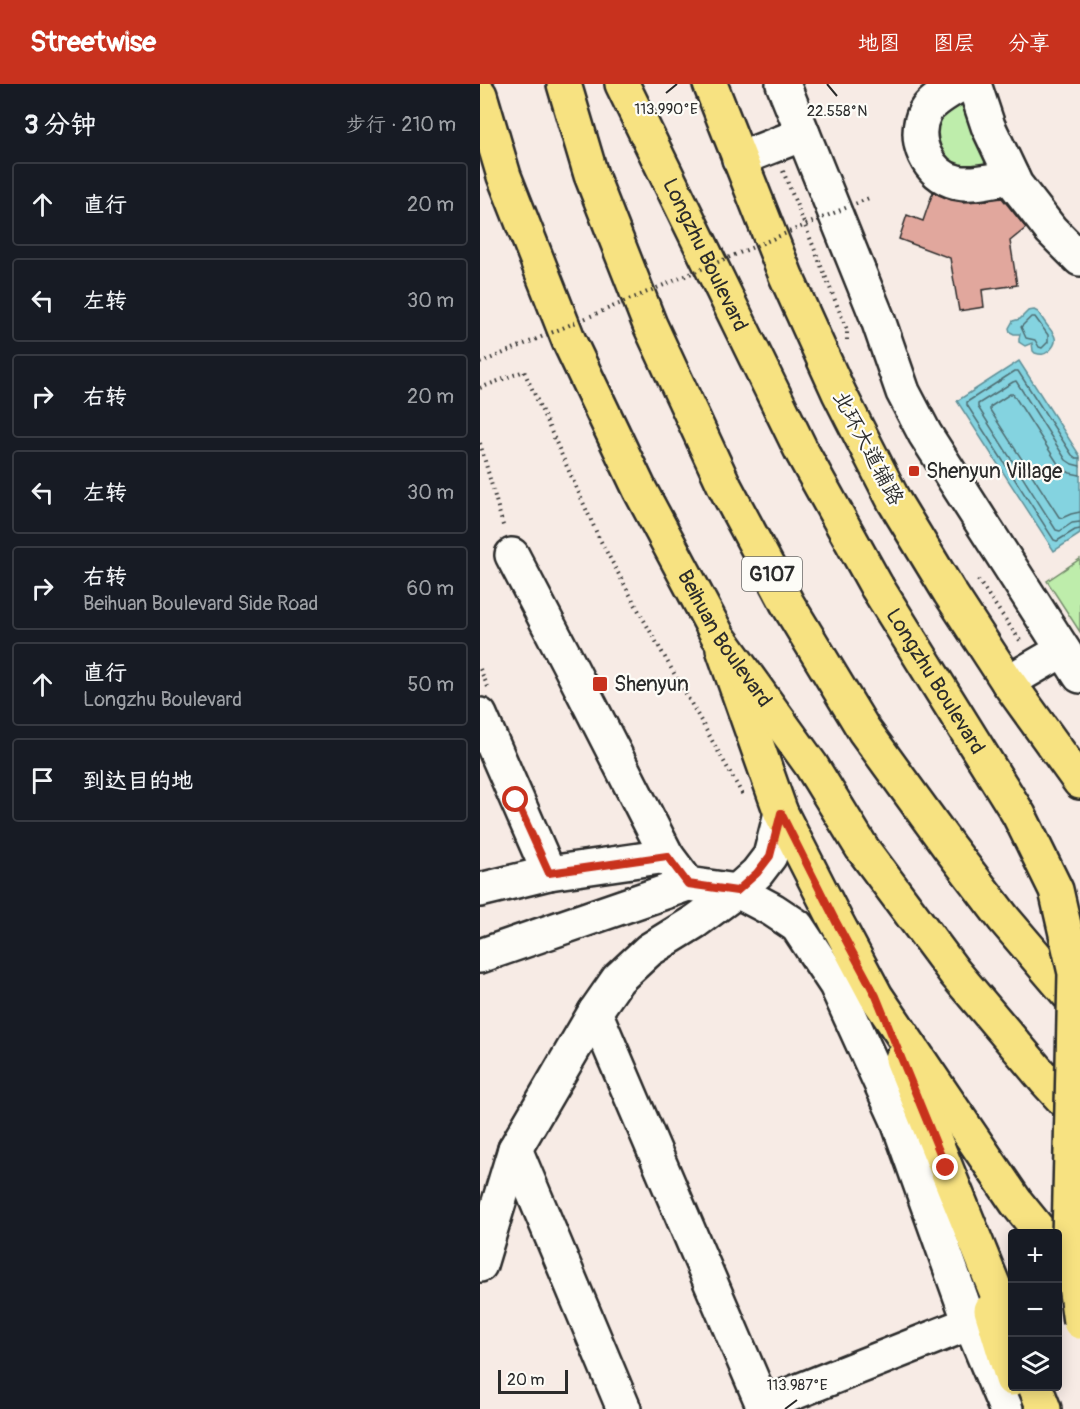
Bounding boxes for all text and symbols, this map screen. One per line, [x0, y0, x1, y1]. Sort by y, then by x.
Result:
text: Streetwise [30, 25, 156, 60]
text: 地图 [858, 30, 900, 57]
text: 图层 [933, 30, 975, 57]
text: 分享 [1008, 30, 1050, 57]
text: 113.990°E [634, 100, 698, 119]
text: 22.558°N [807, 102, 867, 121]
text: 3 分钟 [24, 109, 96, 141]
text: 步行 · 210 m [346, 112, 456, 137]
street label: Longzhu Boulevard [657, 174, 754, 336]
icon: ahead [26, 188, 59, 221]
text: 直行 [83, 191, 127, 219]
text: 20 m [407, 192, 454, 217]
icon: left [26, 284, 59, 317]
text: 左转 [83, 287, 127, 315]
text: 30 m [407, 288, 454, 313]
icon: right [26, 380, 59, 413]
text: 右转 [83, 383, 127, 411]
text: 20 m [407, 384, 454, 409]
street label: 北环大道辅路 [827, 386, 909, 510]
place label: Shenyun Village [926, 458, 1063, 485]
marker: Shenyun Village [907, 464, 921, 478]
icon: left [26, 476, 59, 509]
text: 左转 [83, 479, 127, 507]
text: 30 m [407, 480, 454, 505]
road number: G107 [742, 557, 802, 591]
text: 右转 [83, 563, 127, 591]
street label: Beihuan Boulevard [672, 565, 778, 712]
icon: right [26, 572, 59, 605]
text: 60 m [407, 576, 454, 601]
text: Beihuan Boulevard Side Road [83, 591, 318, 616]
street label: Longzhu Boulevard [880, 603, 991, 759]
text: 直行 [83, 659, 127, 687]
icon: ahead [26, 668, 59, 701]
place label: Shenyun [614, 671, 689, 698]
text: 50 m [407, 672, 454, 697]
marker: Shenyun [591, 675, 609, 693]
text: Longzhu Boulevard [83, 687, 242, 712]
icon: arrive [26, 764, 59, 797]
text: 到达目的地 [83, 767, 193, 795]
route start [502, 786, 528, 812]
route end [932, 1154, 958, 1180]
map controls [1008, 1229, 1062, 1391]
button: + [1008, 1229, 1062, 1283]
button: − [1008, 1283, 1062, 1337]
button: layers [1008, 1337, 1062, 1391]
scale bar [498, 1367, 568, 1394]
text: 20 m [507, 1370, 545, 1390]
text: 113.987°E [767, 1376, 828, 1395]

